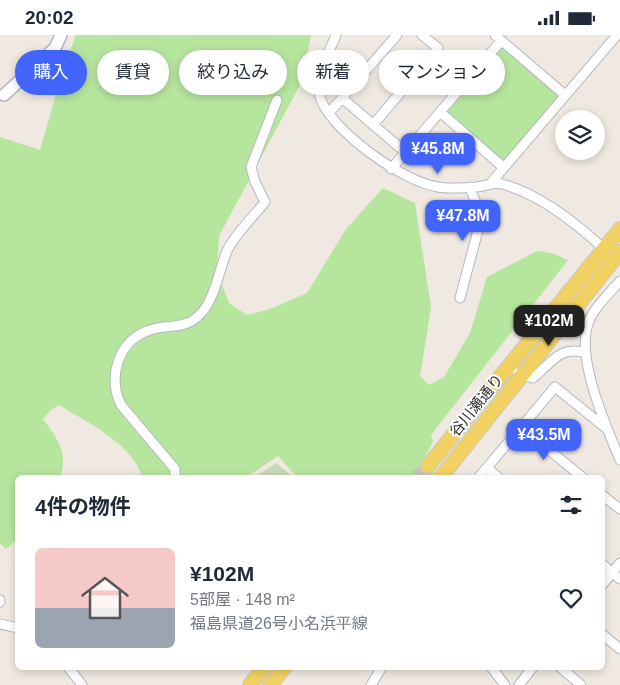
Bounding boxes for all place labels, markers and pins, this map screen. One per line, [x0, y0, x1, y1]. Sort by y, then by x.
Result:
pin: ¥45.8M [397, 133, 479, 175]
pin: ¥47.8M [422, 199, 504, 242]
pin: ¥102M [514, 305, 584, 347]
pin: ¥43.5M [503, 419, 585, 461]

